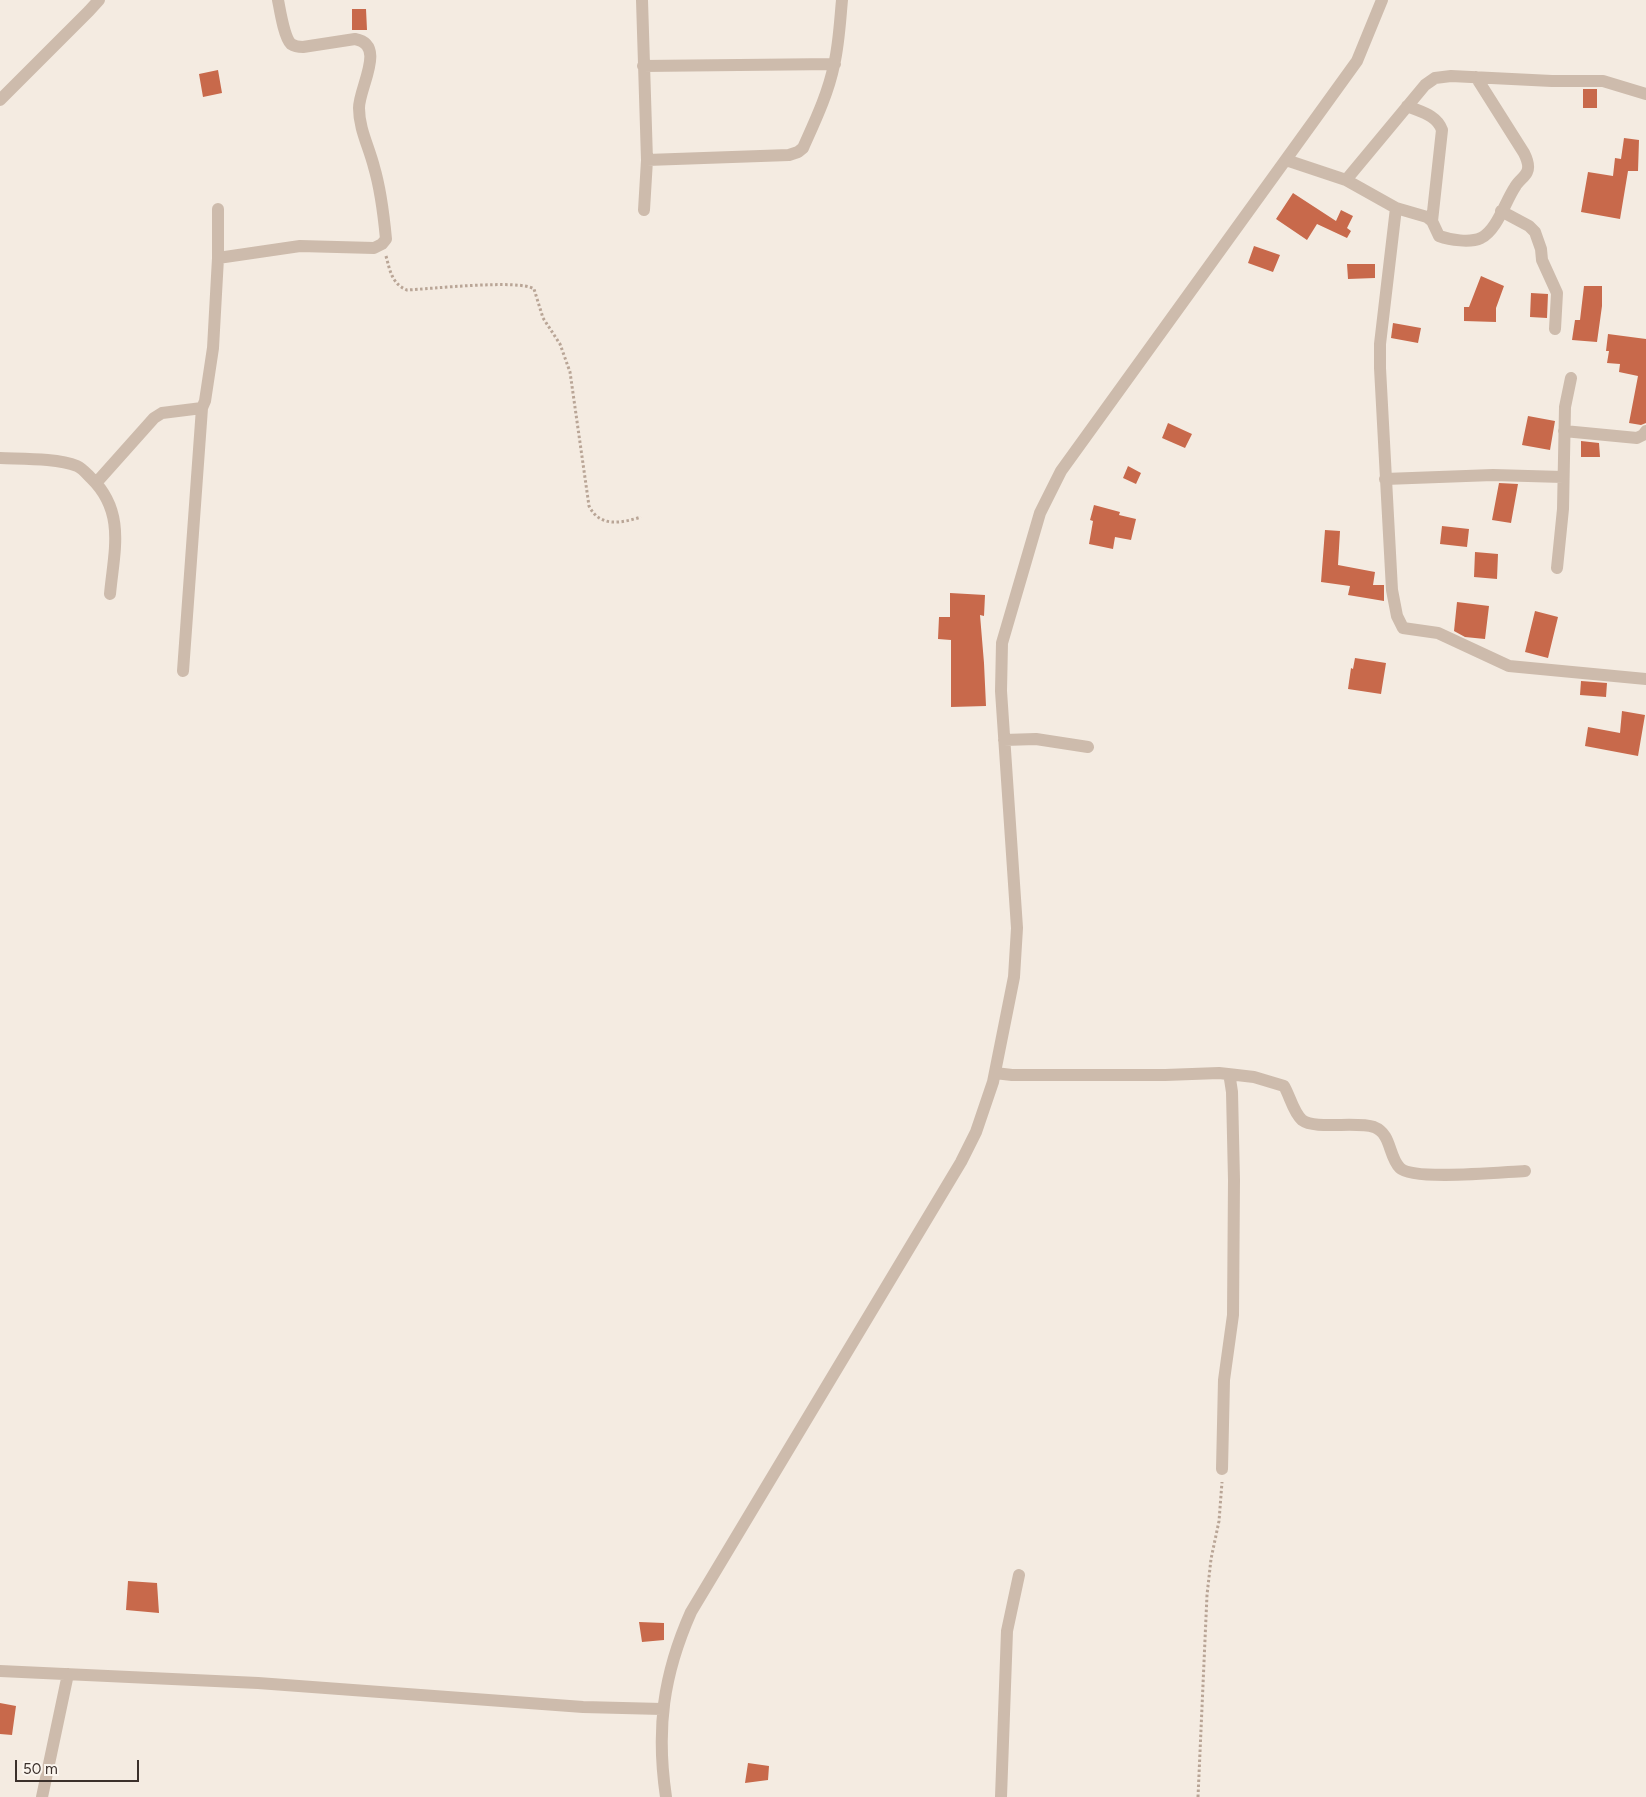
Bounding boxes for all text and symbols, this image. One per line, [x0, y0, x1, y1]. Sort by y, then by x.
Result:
scale bar [18, 1750, 141, 1782]
text: 50 m [23, 1760, 58, 1778]

